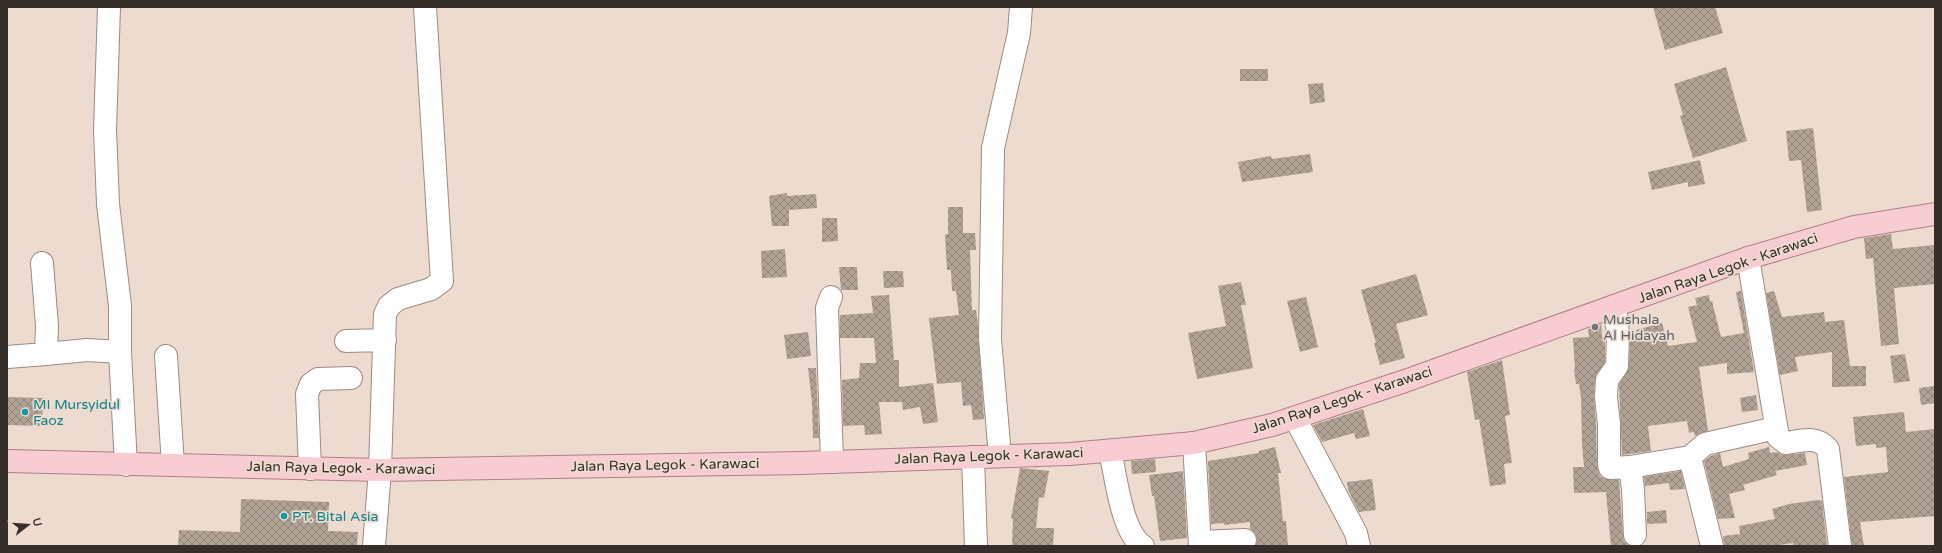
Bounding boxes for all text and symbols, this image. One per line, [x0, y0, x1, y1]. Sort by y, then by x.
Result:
street label: Jalan Raya Legok - Karawaci [1636, 229, 1820, 307]
place label: Mushala Al Hidayah [1603, 311, 1675, 344]
marker: Mushala Al Hidayah [1590, 322, 1600, 332]
street label: Jalan Raya Legok - Karawaci [1250, 363, 1434, 437]
place label: MI Mursyidul Faoz [33, 396, 120, 429]
marker: MI Mursyidul Faoz [20, 407, 30, 417]
street label: Jalan Raya Legok - Karawaci [894, 444, 1084, 468]
street label: Jalan Raya Legok - Karawaci [571, 455, 759, 475]
street label: Jalan Raya Legok - Karawaci [247, 458, 435, 478]
north arrow [8, 505, 48, 545]
place label: PT. Bital Asia [292, 508, 378, 525]
marker: PT. Bital Asia [279, 511, 289, 521]
text: U [30, 516, 45, 528]

